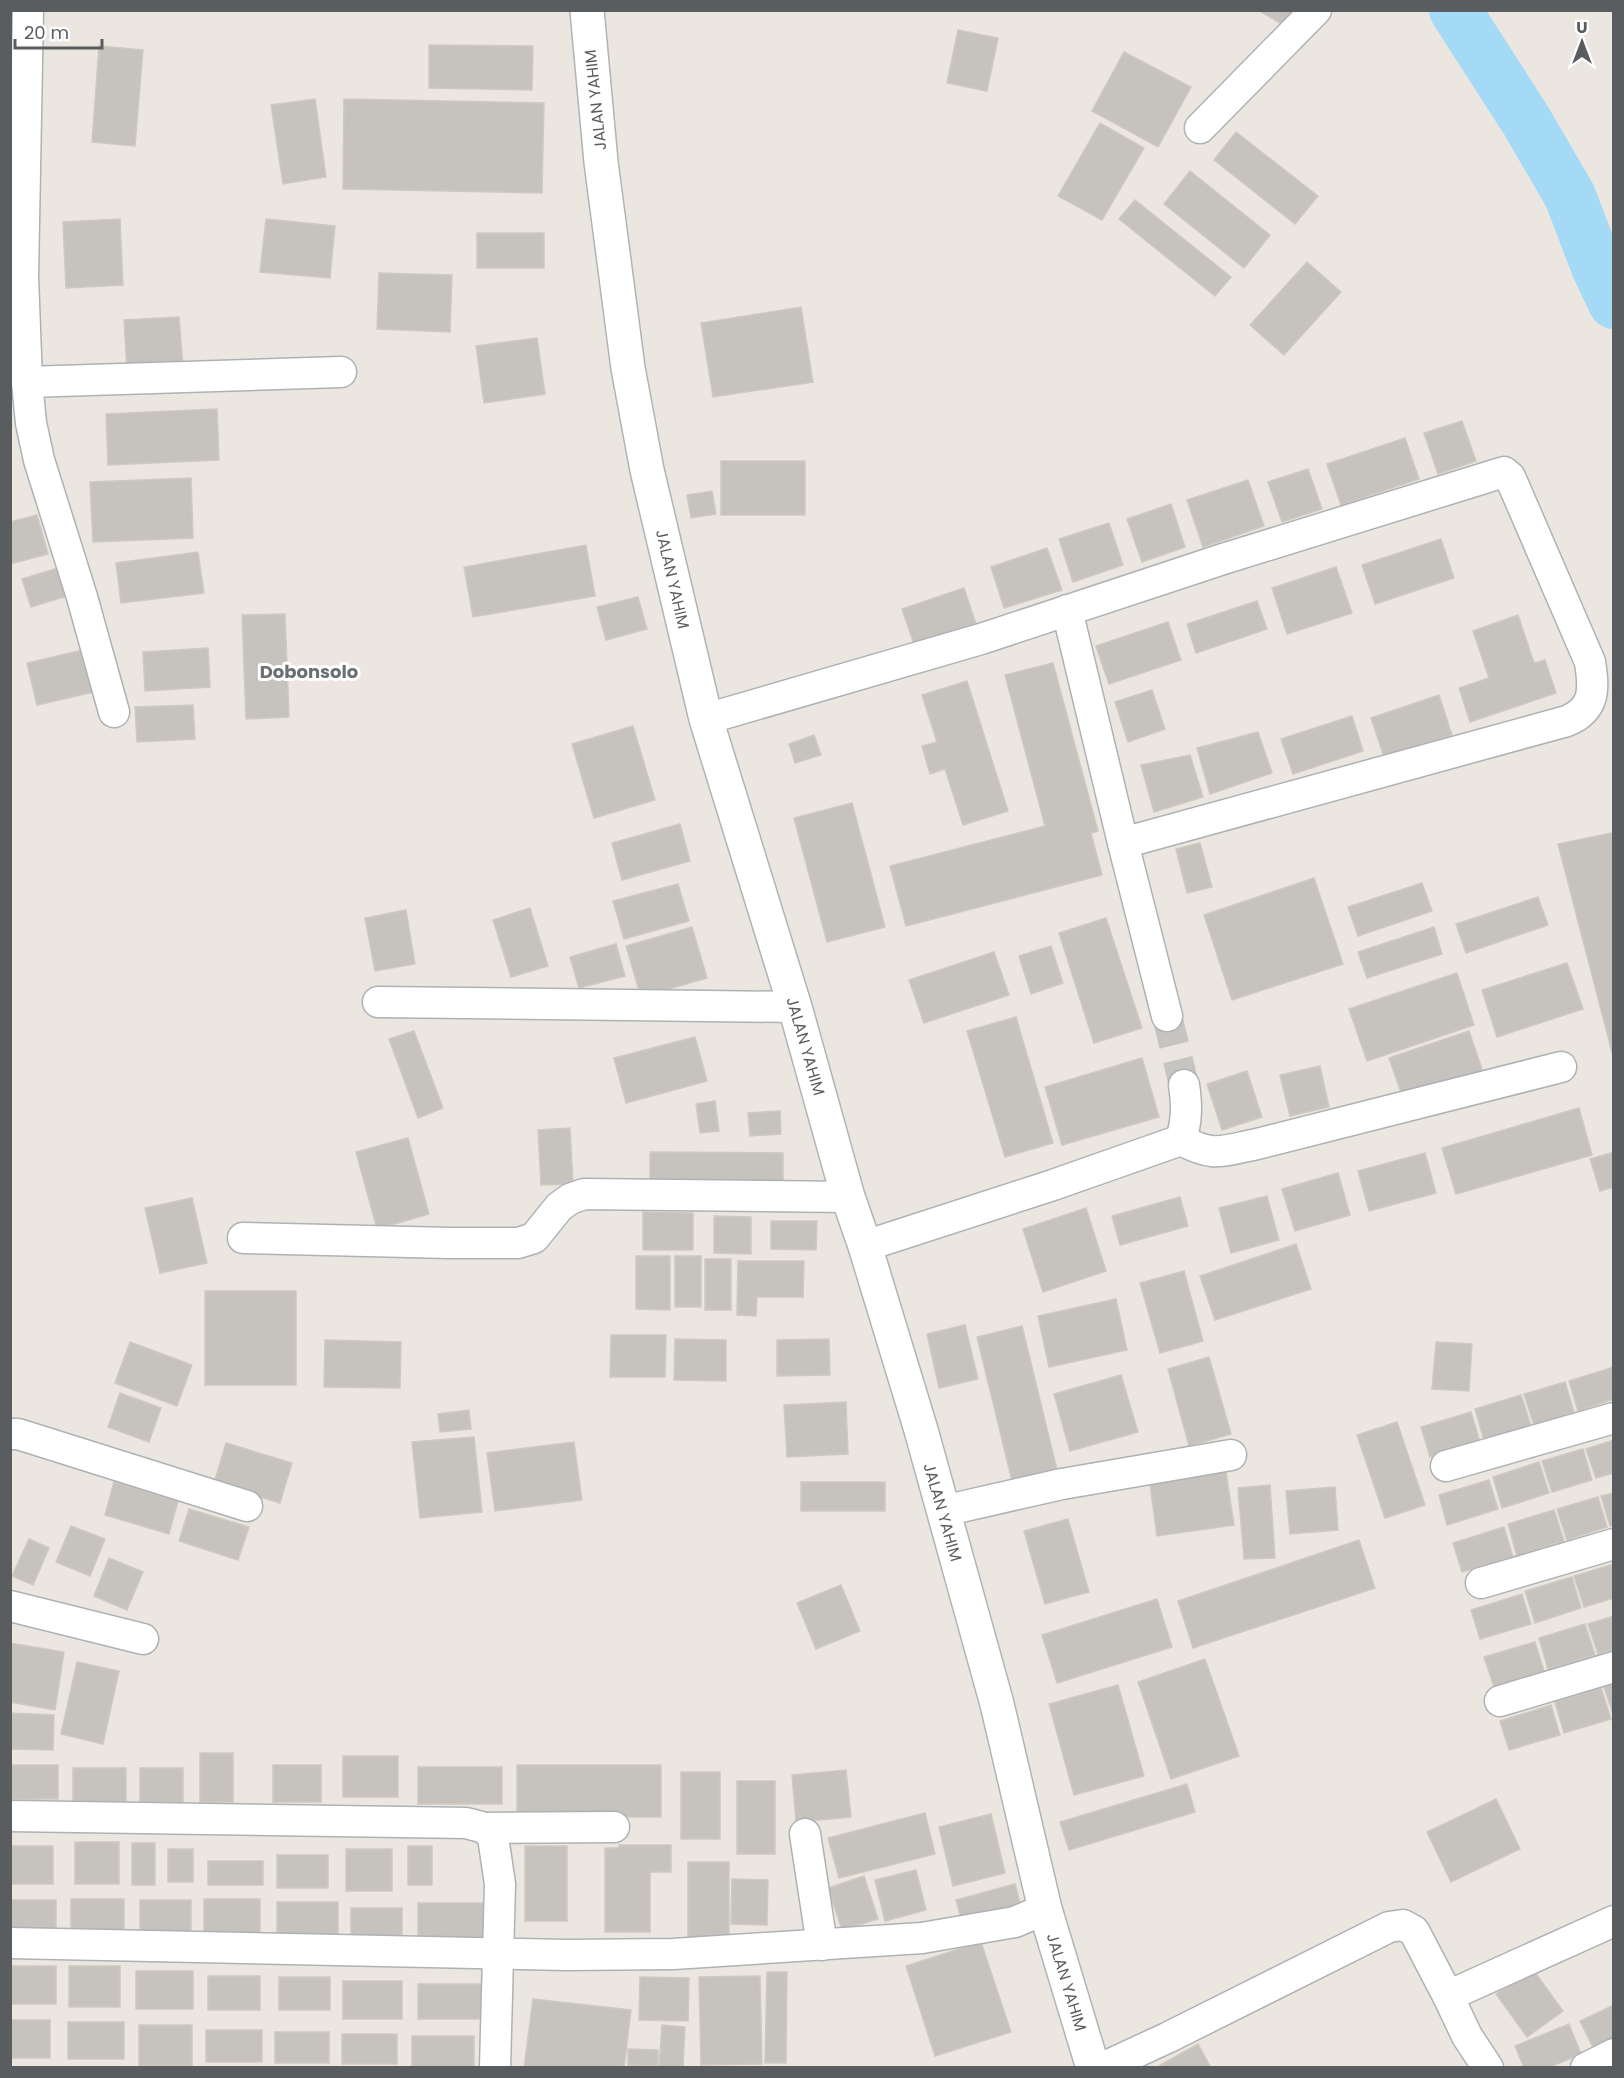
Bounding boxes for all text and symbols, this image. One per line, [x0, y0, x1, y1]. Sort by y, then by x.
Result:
scale bar [15, 12, 102, 50]
north arrow [1552, 12, 1612, 72]
text: U [1576, 16, 1588, 39]
text: 20 m [24, 20, 69, 45]
street label: JALAN YAHIM [579, 48, 612, 152]
street label: JALAN YAHIM [650, 527, 695, 631]
district label: Dobonsolo [260, 659, 358, 684]
street label: JALAN YAHIM [780, 994, 831, 1098]
street label: JALAN YAHIM [917, 1460, 968, 1564]
street label: JALAN YAHIM [1041, 1930, 1092, 2034]

